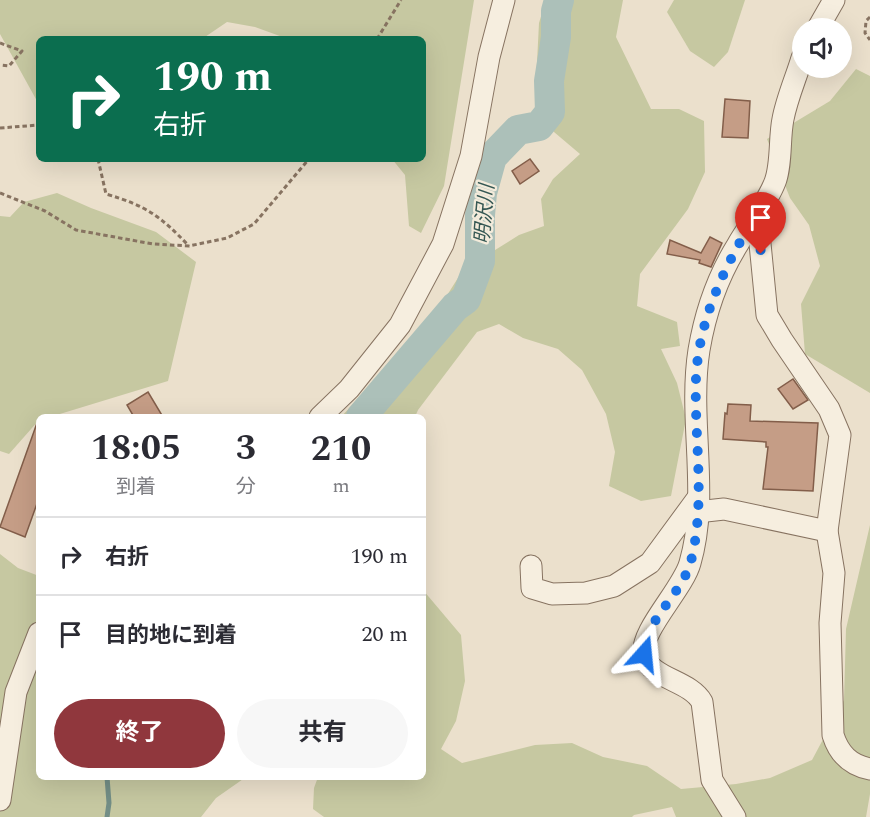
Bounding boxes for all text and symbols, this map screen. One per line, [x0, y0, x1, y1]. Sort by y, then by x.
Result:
map controls [792, 18, 852, 78]
button: sound [792, 18, 852, 78]
text: 190 m [153, 46, 272, 109]
icon: right [54, 60, 132, 138]
text: 右折 [153, 105, 207, 147]
water label: 明沢川 [467, 181, 503, 245]
pin [735, 192, 786, 254]
icon: arrive [744, 201, 777, 234]
text: 18:05 [91, 421, 181, 476]
text: 3 [236, 421, 256, 476]
text: 210 [311, 422, 371, 477]
text: m [332, 471, 350, 501]
text: 到着 [116, 472, 156, 502]
text: 分 [236, 472, 256, 502]
icon: right [54, 540, 87, 573]
text: 190 m [351, 540, 408, 573]
text: 右折 [105, 541, 149, 574]
icon: arrive [54, 618, 87, 651]
text: 20 m [362, 618, 408, 651]
text: 目的地に到着 [105, 619, 237, 652]
position arrow [612, 622, 676, 686]
button: 終了 [54, 699, 225, 768]
button: 共有 [237, 699, 408, 768]

